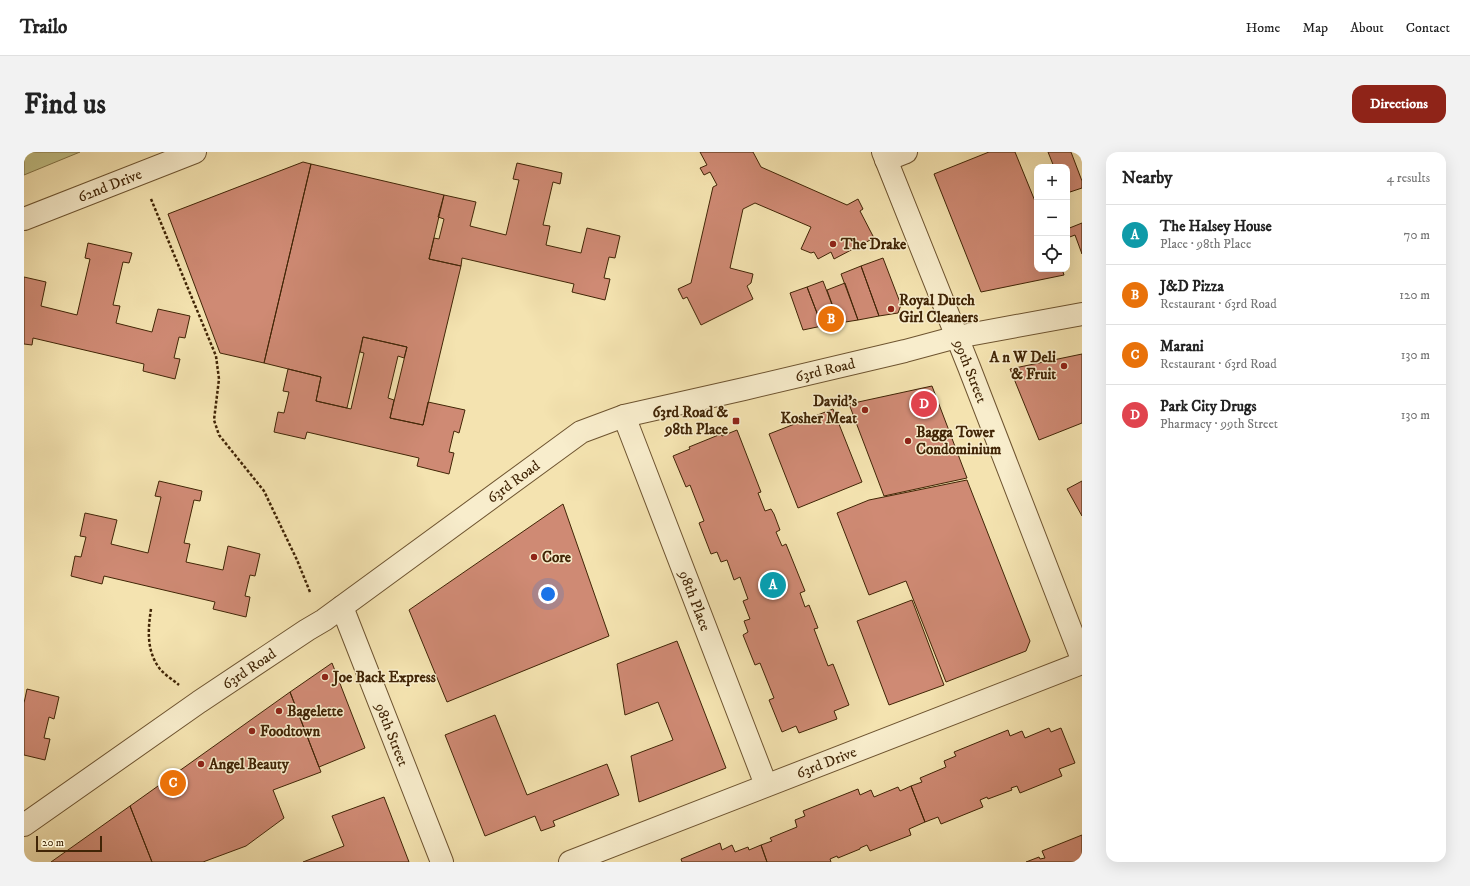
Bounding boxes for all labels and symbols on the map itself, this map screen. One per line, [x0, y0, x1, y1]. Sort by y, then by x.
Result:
street label: 62nd Drive [75, 165, 145, 207]
place label: The Drake [840, 235, 907, 254]
marker: The Drake [828, 239, 838, 249]
place label: Royal Dutch Girl Cleaners [899, 291, 978, 327]
pin: B [818, 304, 844, 334]
marker: Royal Dutch Girl Cleaners [886, 304, 896, 314]
street label: 99th Street [949, 336, 991, 406]
place label: A n W Deli & Fruit [988, 348, 1056, 384]
street label: 63rd Road [793, 354, 857, 387]
marker: A n W Deli & Fruit [1059, 361, 1069, 371]
pin: D [911, 389, 937, 419]
place label: David’s Kosher Meat [781, 392, 857, 428]
place label: 63rd Road & 98th Place [653, 403, 729, 439]
marker: David’s Kosher Meat [860, 405, 870, 415]
marker: 63rd Road & 98th Place [731, 416, 741, 426]
place label: Bagga Tower Condominium [916, 423, 1002, 459]
marker: Bagga Tower Condominium [903, 436, 913, 446]
street label: 63rd Road [483, 456, 544, 508]
place label: Core [542, 548, 572, 567]
marker: Core [529, 552, 539, 562]
street label: 98th Place [674, 567, 715, 634]
pin: A [760, 570, 786, 600]
your location [538, 584, 558, 604]
street label: 63rd Road [219, 644, 280, 694]
place label: Joe Back Express [331, 668, 436, 687]
marker: Joe Back Express [320, 672, 330, 682]
street label: 98th Street [370, 699, 413, 769]
place label: Bagelette [287, 702, 344, 721]
marker: Bagelette [274, 706, 284, 716]
place label: Foodtown [260, 722, 320, 741]
marker: Foodtown [247, 726, 257, 736]
street label: 63rd Drive [794, 743, 859, 783]
place label: Angel Beauty [208, 755, 290, 774]
marker: Angel Beauty [196, 759, 206, 769]
pin: C [160, 768, 186, 798]
scale bar [36, 834, 102, 853]

